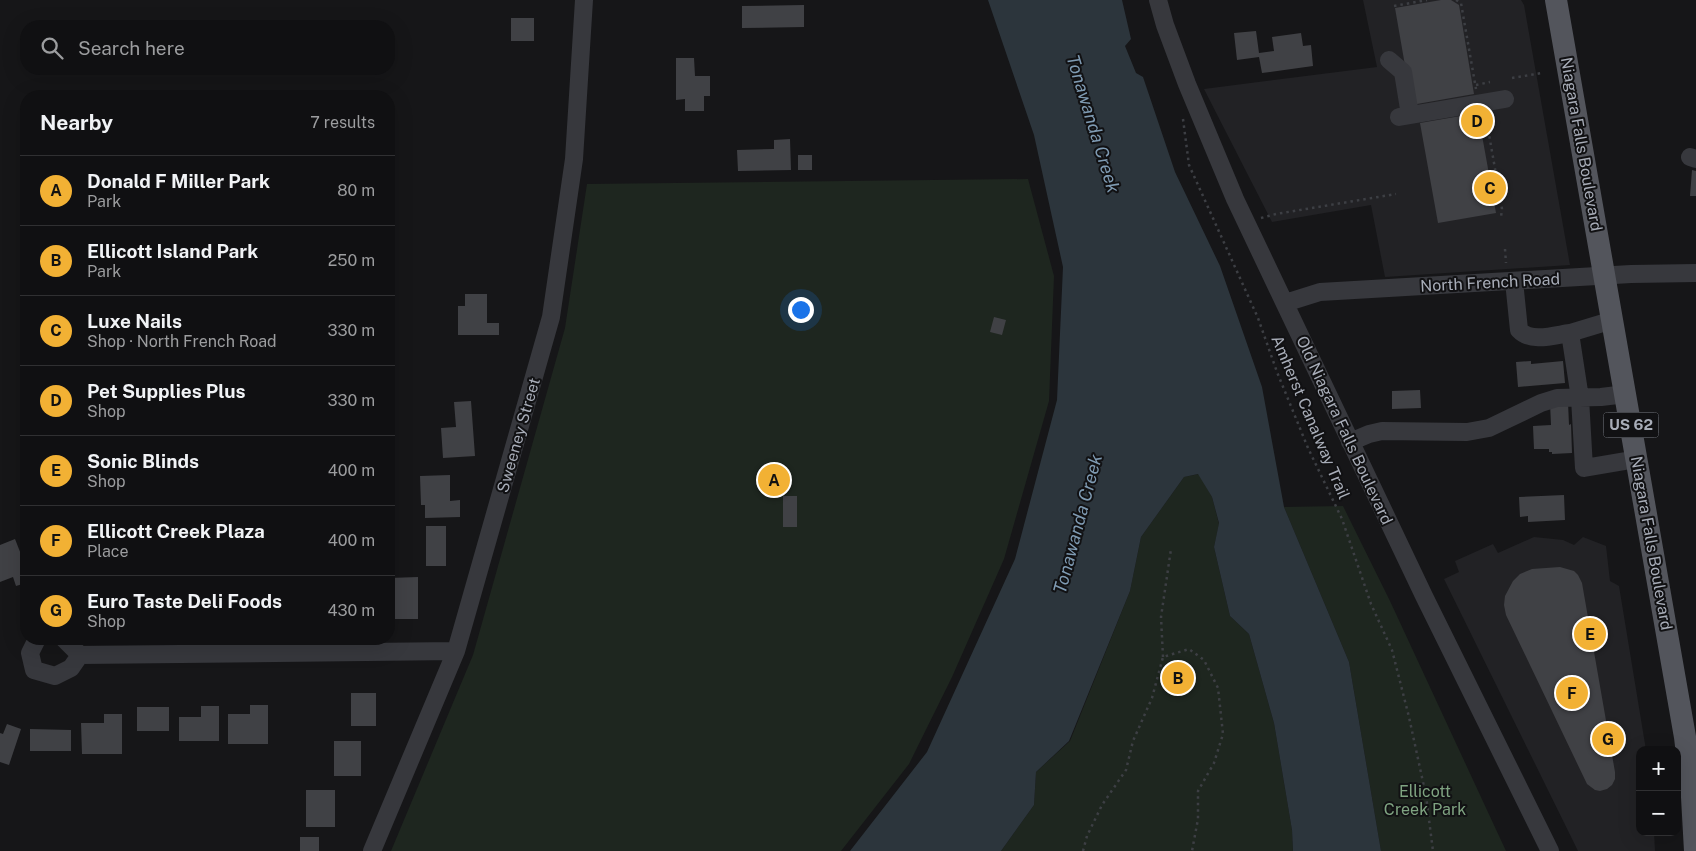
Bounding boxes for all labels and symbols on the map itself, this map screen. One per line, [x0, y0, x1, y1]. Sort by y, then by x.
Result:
water label: Tonawanda Creek [1063, 52, 1125, 196]
street label: Niagara Falls Boulevard [1557, 56, 1606, 233]
pin: D [1461, 102, 1493, 140]
pin: C [1474, 169, 1506, 207]
street label: North French Road [1420, 269, 1560, 296]
your location [788, 297, 814, 323]
street label: Amherst Canalway Trail [1267, 332, 1354, 502]
street label: Old Niagara Falls Boulevard [1292, 333, 1397, 528]
street label: Sweeney Street [493, 376, 544, 495]
road number: US 62 [1604, 412, 1658, 438]
water label: Tonawanda Creek [1049, 452, 1106, 596]
street label: Niagara Falls Boulevard [1627, 455, 1676, 632]
pin: A [758, 461, 790, 499]
pin: E [1574, 615, 1606, 653]
pin: B [1162, 659, 1194, 697]
pin: F [1556, 674, 1588, 712]
pin: G [1592, 720, 1624, 758]
park label: Ellicott Creek Park [1384, 782, 1466, 819]

